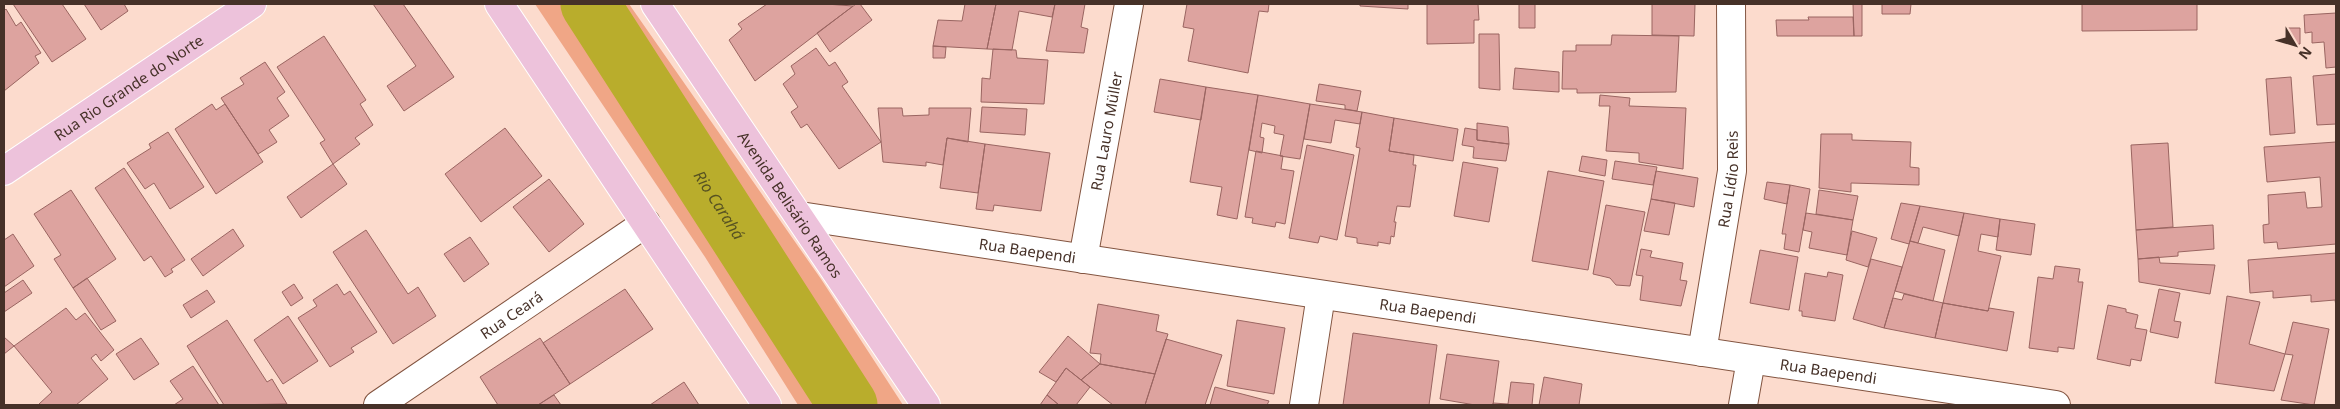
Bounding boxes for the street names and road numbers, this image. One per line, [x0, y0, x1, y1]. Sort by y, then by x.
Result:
street label: Rua Rio Grande do Norte [50, 30, 207, 145]
street label: Rua Lauro Müller [1086, 70, 1127, 192]
street label: Avenida Belisário Ramos [734, 127, 847, 282]
street label: Rua Lídio Reis [1713, 131, 1742, 229]
street label: Rua Baependi [978, 233, 1077, 267]
street label: Rua Ceará [476, 286, 546, 343]
street label: Rua Baependi [1378, 293, 1478, 328]
street label: Rua Baependi [1779, 354, 1878, 388]

